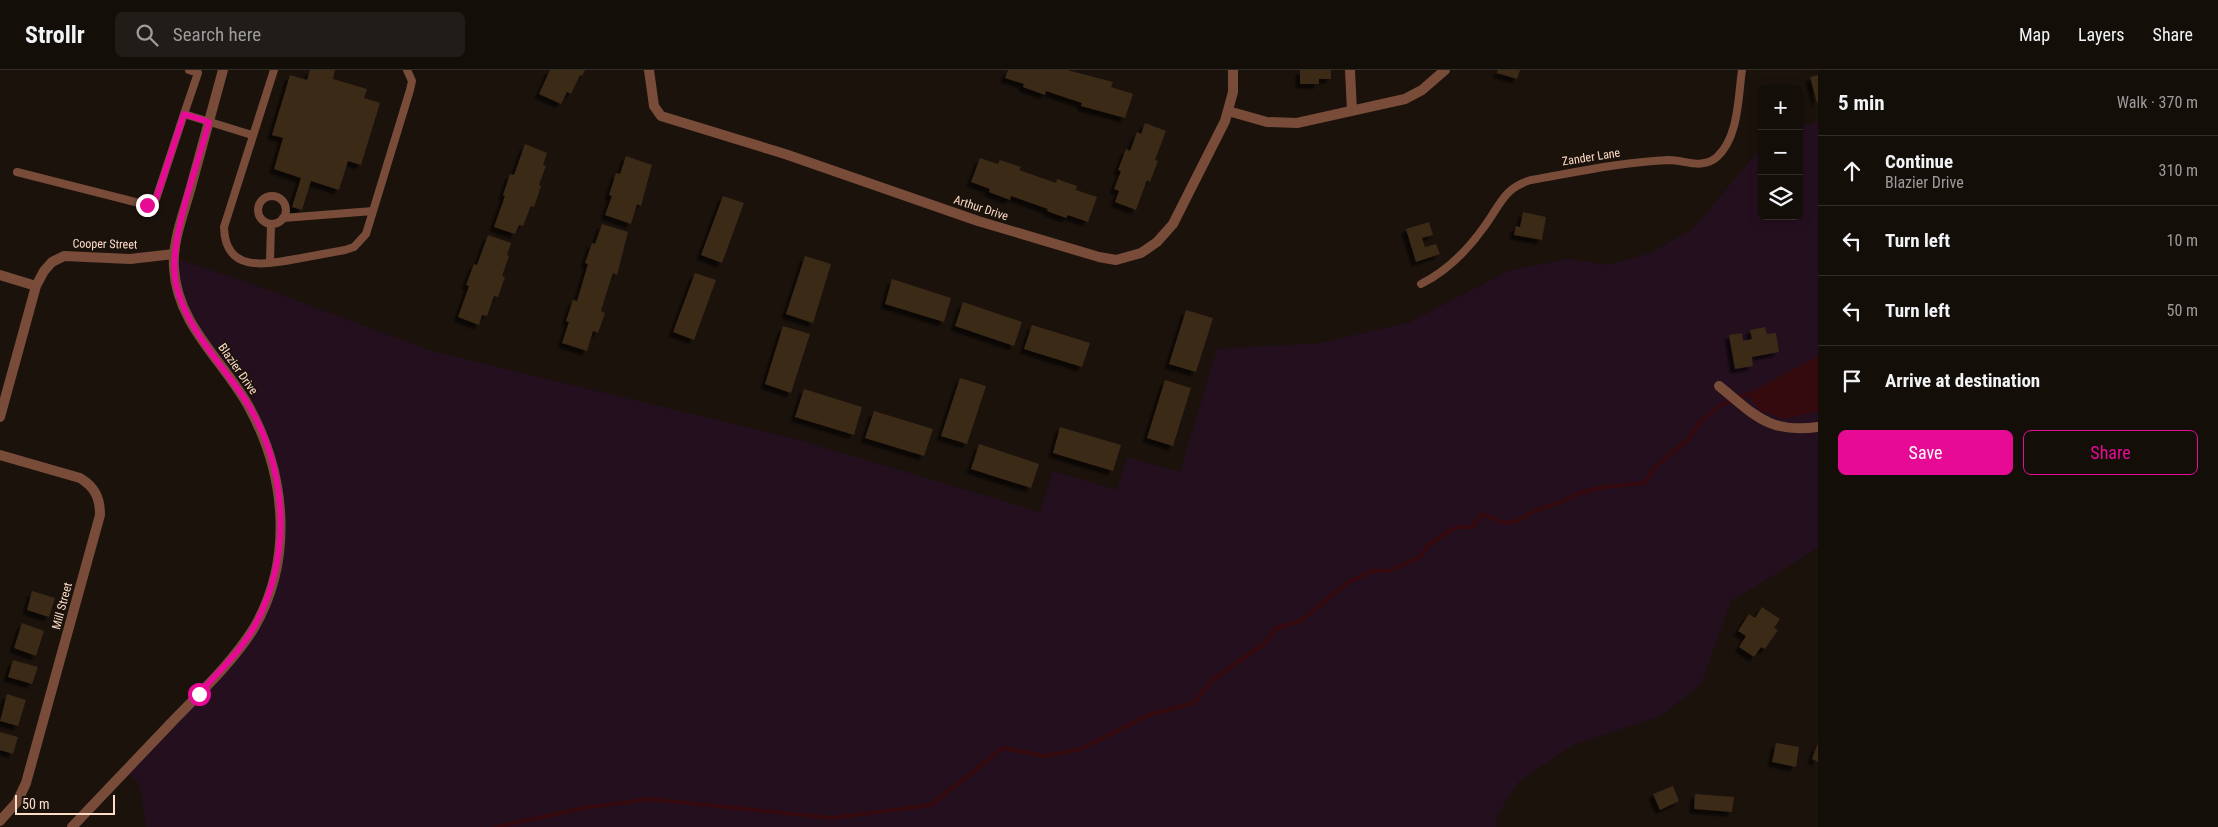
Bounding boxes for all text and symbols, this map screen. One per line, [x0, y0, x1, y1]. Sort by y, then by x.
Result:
search box [115, 12, 465, 57]
text: Strollr [25, 21, 85, 49]
icon: search [133, 21, 161, 49]
text: Search here [173, 23, 261, 46]
text: Map [2019, 24, 2050, 45]
text: Layers [2078, 24, 2125, 45]
text: Share [2153, 24, 2193, 45]
map controls [1758, 85, 1803, 220]
button: + [1758, 85, 1803, 130]
text: 5 min [1838, 91, 1885, 115]
text: Walk · 370 m [2117, 93, 2198, 112]
button: − [1758, 130, 1803, 175]
street label: Zander Lane [1561, 145, 1621, 169]
text: Continue [1885, 150, 1953, 173]
icon: ahead [1838, 157, 1866, 185]
text: 310 m [2159, 161, 2198, 180]
text: Blazier Drive [1885, 173, 1964, 192]
button: layers [1758, 175, 1803, 220]
street label: Arthur Drive [952, 193, 1010, 223]
route end [136, 194, 159, 217]
icon: left [1838, 227, 1866, 255]
text: Turn left [1885, 229, 1950, 252]
text: 10 m [2166, 231, 2198, 250]
street label: Cooper Street [72, 236, 138, 252]
icon: left [1838, 297, 1866, 325]
text: Turn left [1885, 299, 1950, 322]
text: 50 m [2166, 301, 2198, 320]
street label: Blazier Drive [215, 341, 261, 398]
icon: arrive [1838, 367, 1866, 395]
text: Arrive at destination [1885, 369, 2040, 392]
button: Save [1838, 430, 2013, 475]
button: Share [2023, 430, 2198, 475]
street label: Mill Street [49, 580, 75, 631]
route start [188, 683, 211, 706]
scale bar [15, 792, 115, 815]
text: 50 m [22, 796, 50, 812]

